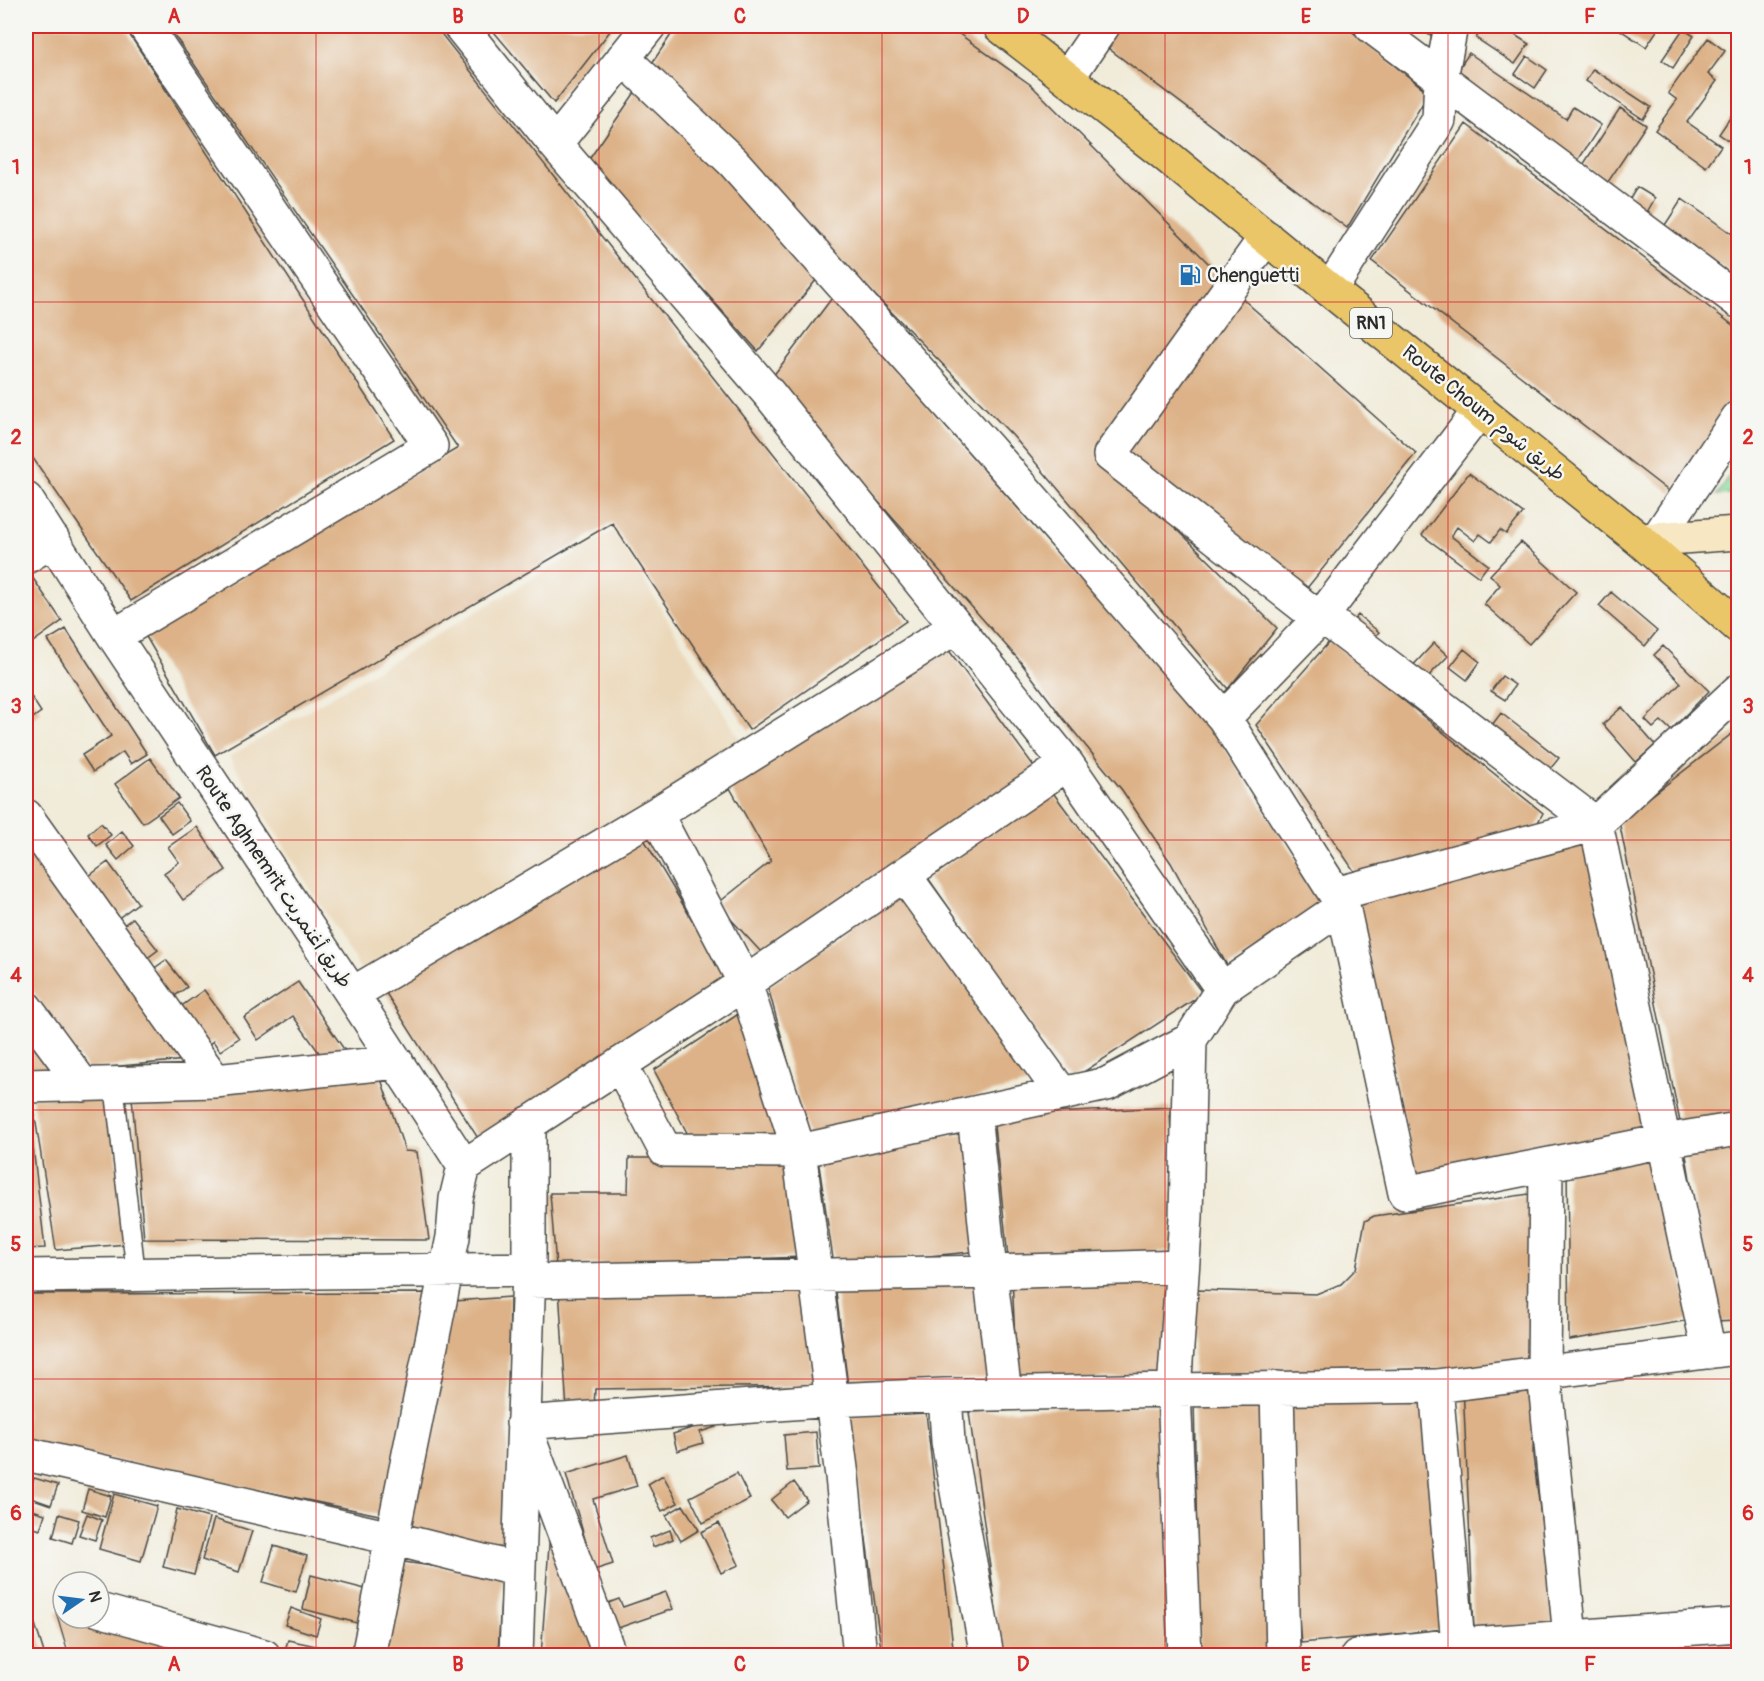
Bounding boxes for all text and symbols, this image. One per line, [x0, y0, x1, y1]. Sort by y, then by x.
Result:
text: A [168, 4, 181, 29]
text: B [452, 4, 464, 29]
text: C [734, 4, 746, 29]
text: D [1017, 4, 1030, 29]
text: E [1301, 4, 1312, 29]
text: F [1584, 4, 1596, 29]
text: 1 [12, 155, 20, 180]
text: 1 [1744, 155, 1752, 180]
fuel station icon: Chenguetti [1178, 263, 1202, 287]
place label: Chenguetti [1207, 263, 1299, 288]
road number: RN1 [1350, 308, 1392, 338]
street label: Route Choum طريق شوم [1395, 339, 1571, 489]
text: 2 [10, 425, 22, 450]
text: 2 [1742, 425, 1754, 450]
text: 3 [10, 694, 22, 719]
text: 3 [1742, 694, 1754, 719]
street label: Route Aghnemrit طريق أغنمريت [190, 761, 358, 993]
text: 4 [10, 963, 22, 988]
text: 4 [1742, 963, 1754, 988]
text: 5 [11, 1232, 22, 1257]
text: 5 [1743, 1232, 1754, 1257]
text: 6 [10, 1501, 22, 1526]
text: 6 [1742, 1501, 1754, 1526]
north arrow [51, 1570, 111, 1630]
text: N [84, 1589, 106, 1604]
text: A [168, 1652, 181, 1677]
text: B [452, 1652, 464, 1677]
text: C [734, 1652, 746, 1677]
text: D [1017, 1652, 1030, 1677]
text: E [1301, 1652, 1312, 1677]
text: F [1584, 1652, 1596, 1677]

